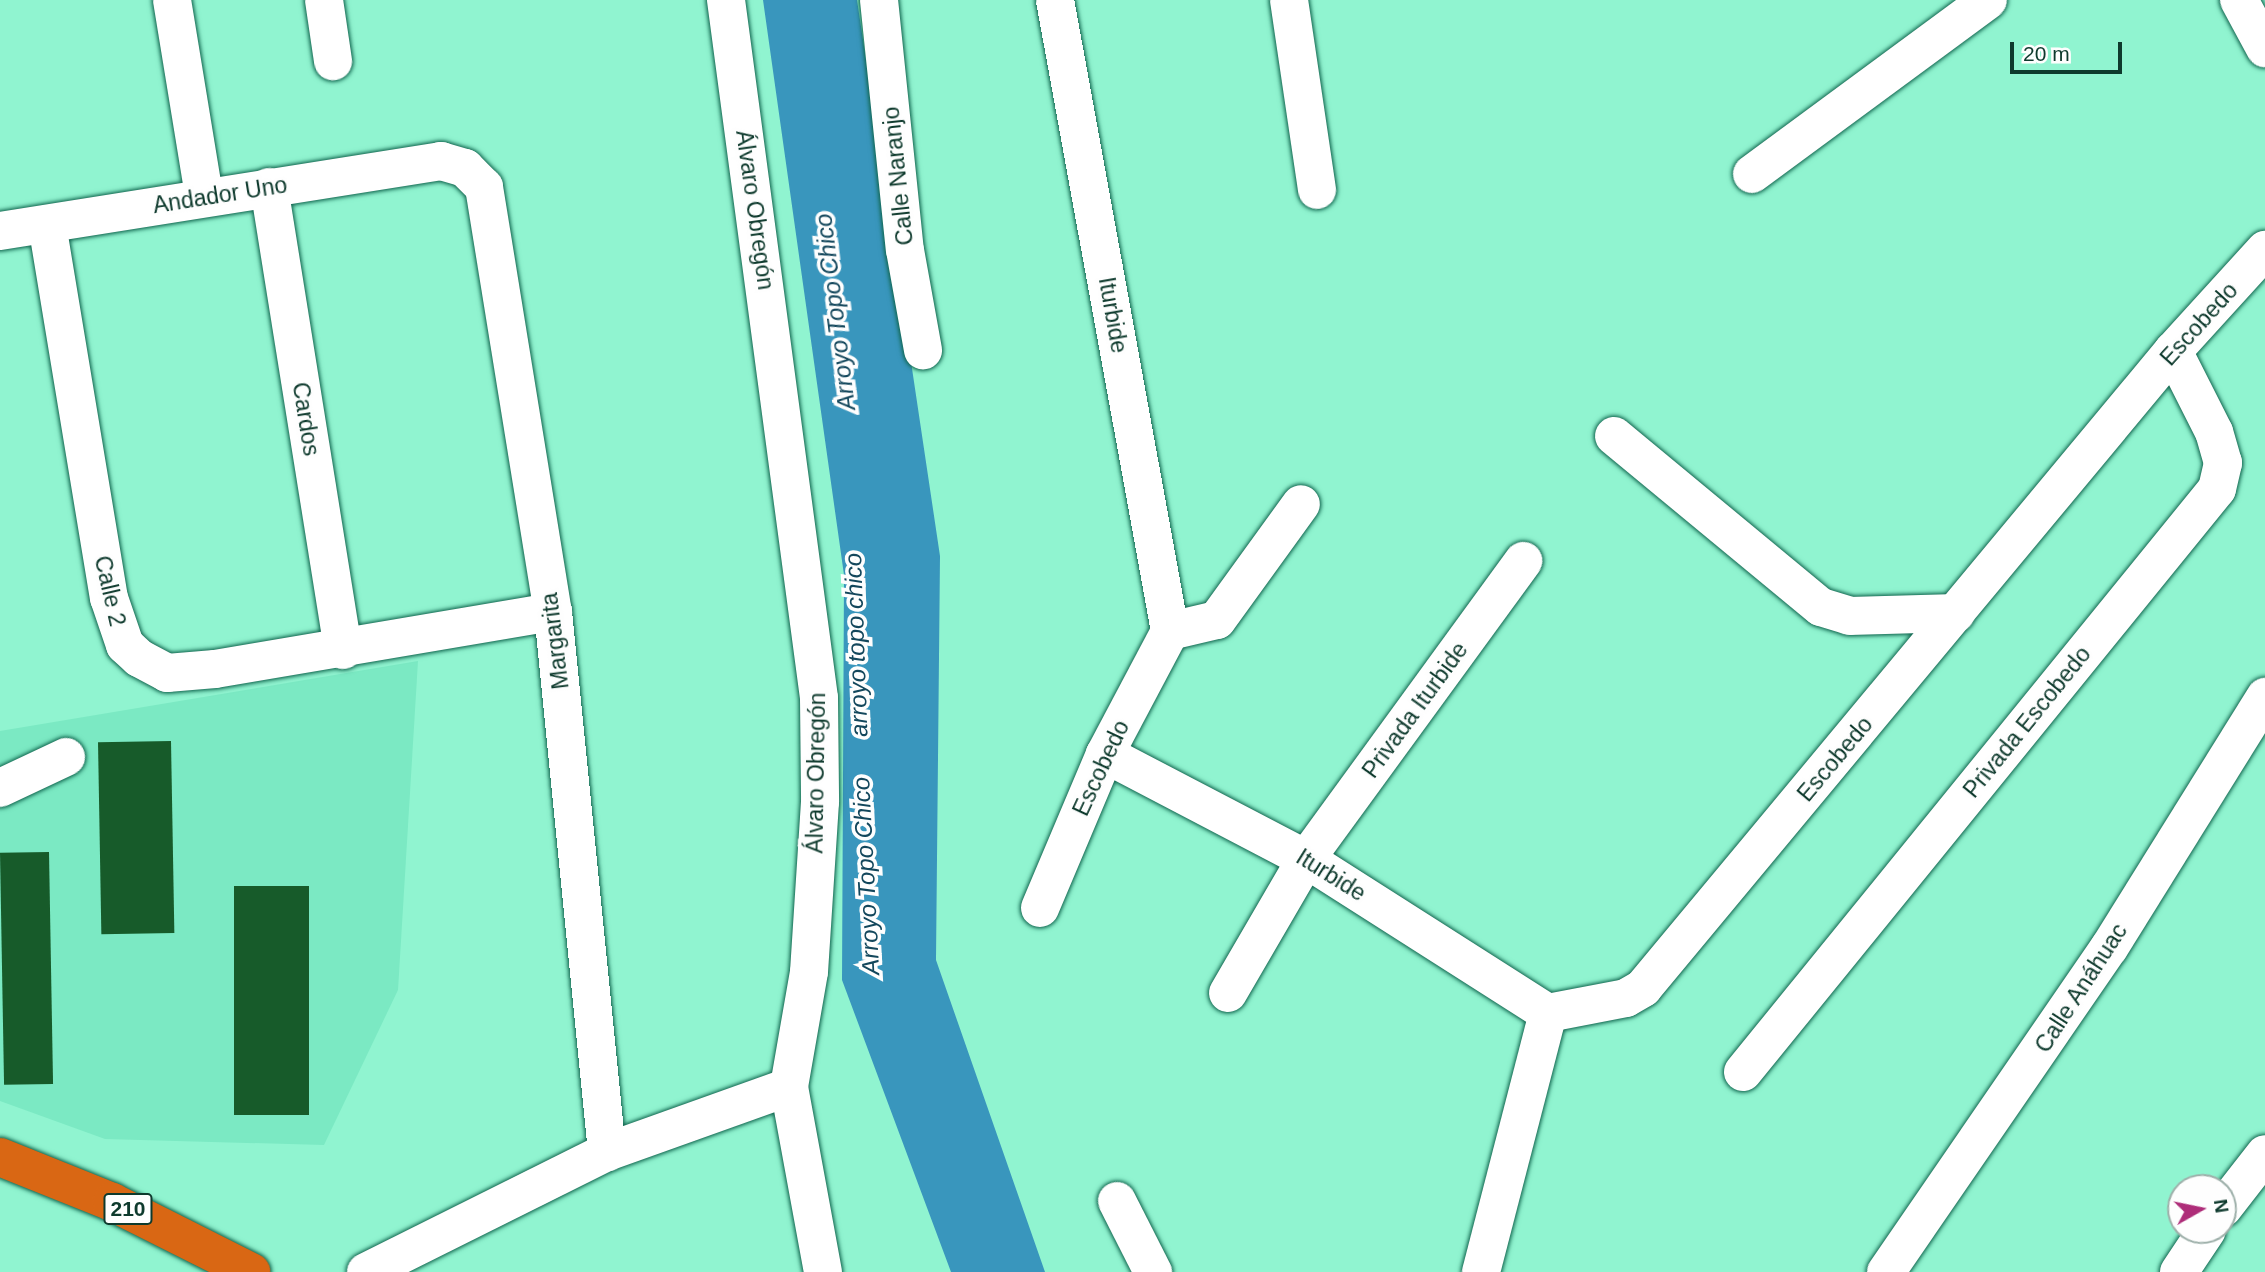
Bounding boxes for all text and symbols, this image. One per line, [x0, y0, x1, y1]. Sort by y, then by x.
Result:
scale bar [2013, 28, 2125, 72]
text: 20 m [2023, 42, 2070, 65]
street label: Calle Naranjo [877, 105, 919, 247]
street label: Álvaro Obregón [730, 128, 780, 292]
street label: Andador Uno [151, 171, 289, 219]
water label: Arroyo Topo Chico [809, 212, 861, 412]
street label: Iturbide [1093, 275, 1133, 355]
street label: Escobedo [2155, 277, 2243, 371]
street label: Cardos [287, 380, 325, 458]
street label: Calle 2 [89, 553, 131, 629]
water label: arroyo topo chico [838, 553, 874, 737]
street label: Margarita [535, 591, 575, 691]
street label: Privada Iturbide [1356, 637, 1474, 783]
street label: Privada Escobedo [1958, 641, 2096, 803]
street label: Álvaro Obregón [801, 692, 831, 854]
street label: Escobedo [1792, 711, 1878, 807]
street label: Escobedo [1067, 716, 1135, 820]
water label: Arroyo Topo Chico [846, 776, 886, 976]
street label: Iturbide [1291, 843, 1371, 907]
street label: Calle Anáhuac [2029, 918, 2133, 1058]
north arrow [2167, 1174, 2237, 1244]
road number: 210 [102, 1192, 154, 1226]
text: N [2210, 1198, 2233, 1214]

